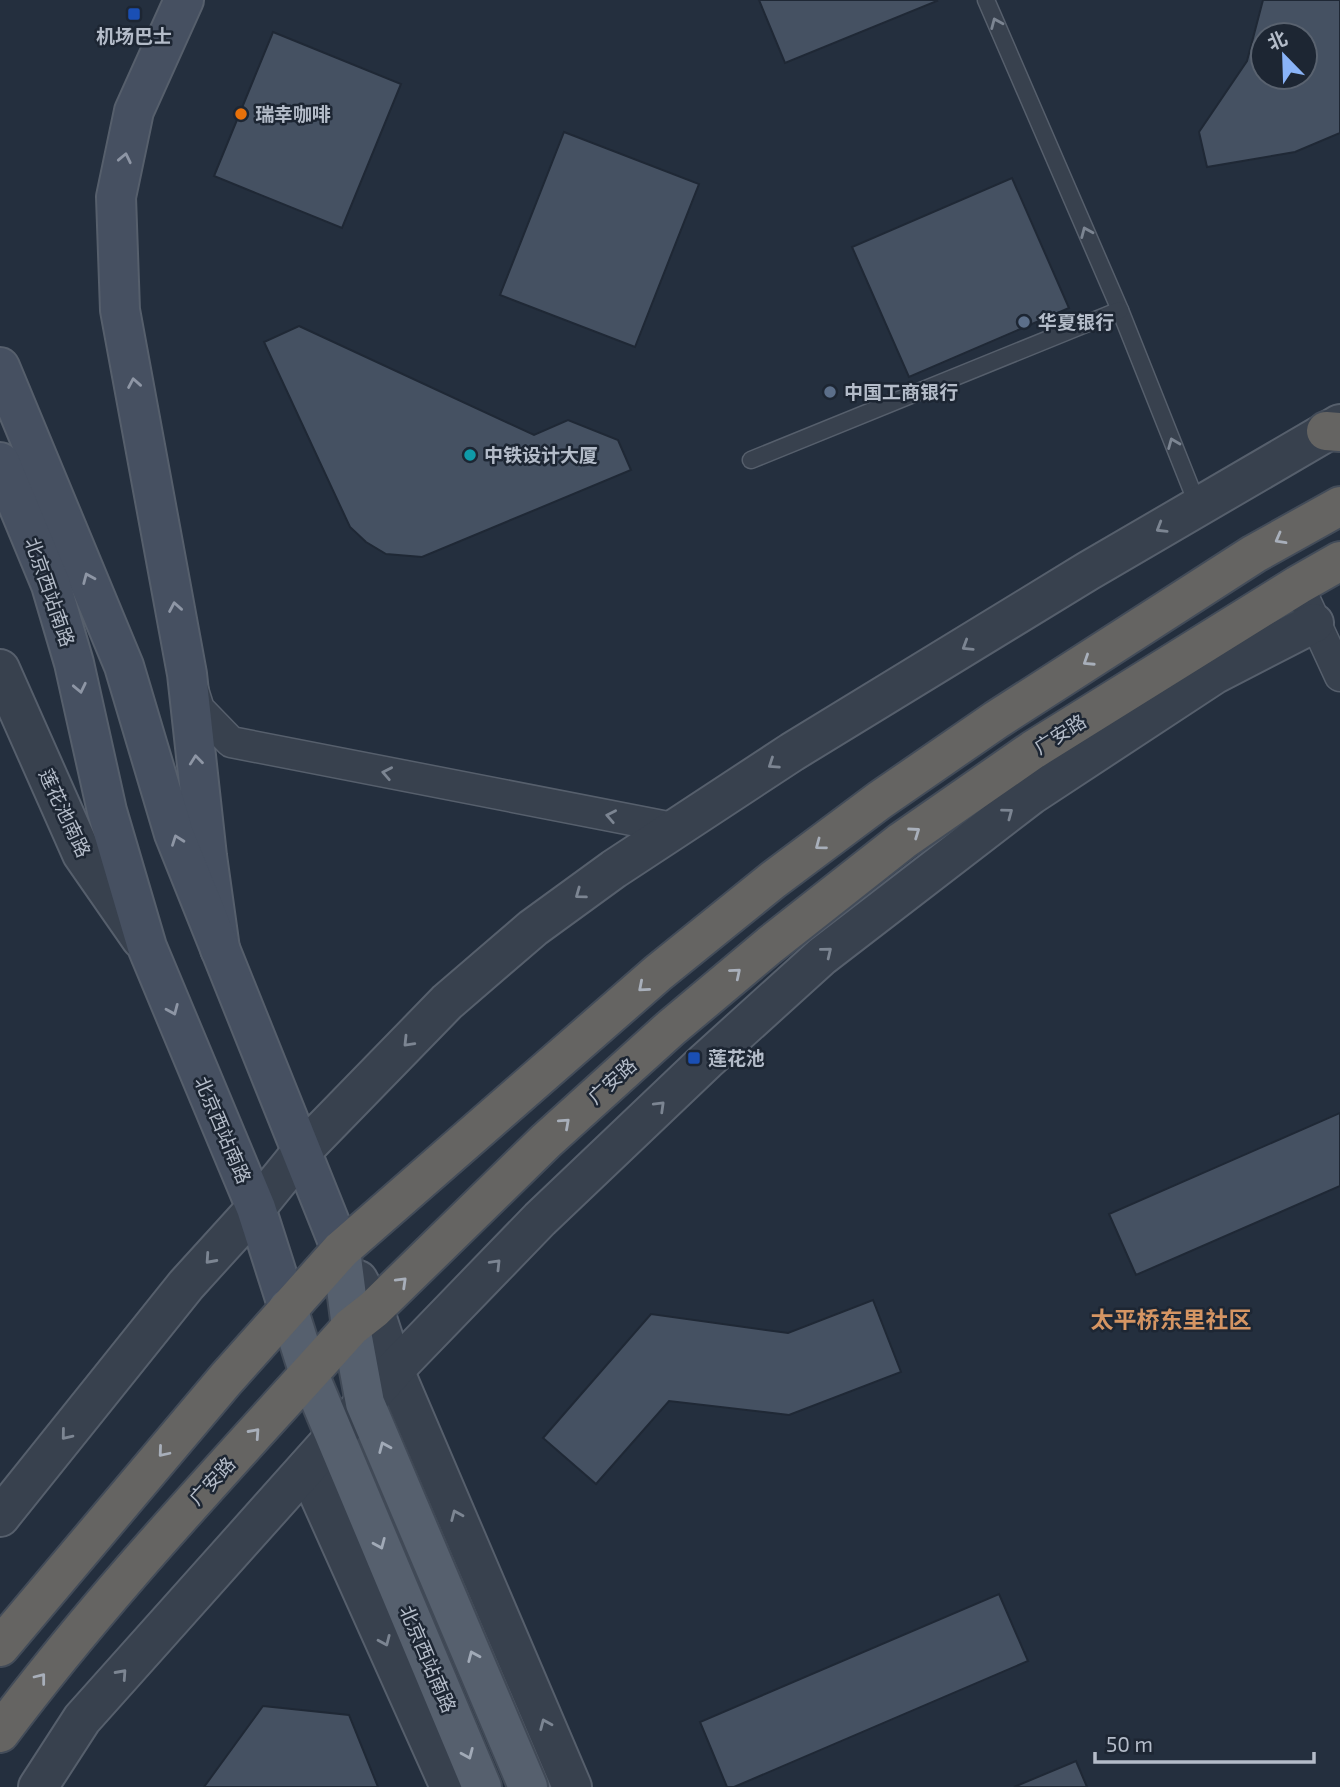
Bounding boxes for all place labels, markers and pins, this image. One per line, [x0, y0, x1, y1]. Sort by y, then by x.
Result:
marker: 机场巴士 [126, 6, 142, 22]
place label: 机场巴士 [96, 24, 172, 47]
place label: 瑞幸咖啡 [255, 102, 331, 125]
marker: 瑞幸咖啡 [233, 106, 249, 122]
place label: 华夏银行 [1038, 310, 1114, 333]
marker: 华夏银行 [1016, 314, 1032, 330]
place label: 中国工商银行 [844, 380, 958, 403]
marker: 中国工商银行 [822, 384, 838, 400]
place label: 中铁设计大厦 [484, 443, 598, 466]
marker: 中铁设计大厦 [462, 447, 478, 463]
place label: 莲花池 [708, 1046, 765, 1069]
marker: 莲花池 [686, 1050, 702, 1066]

